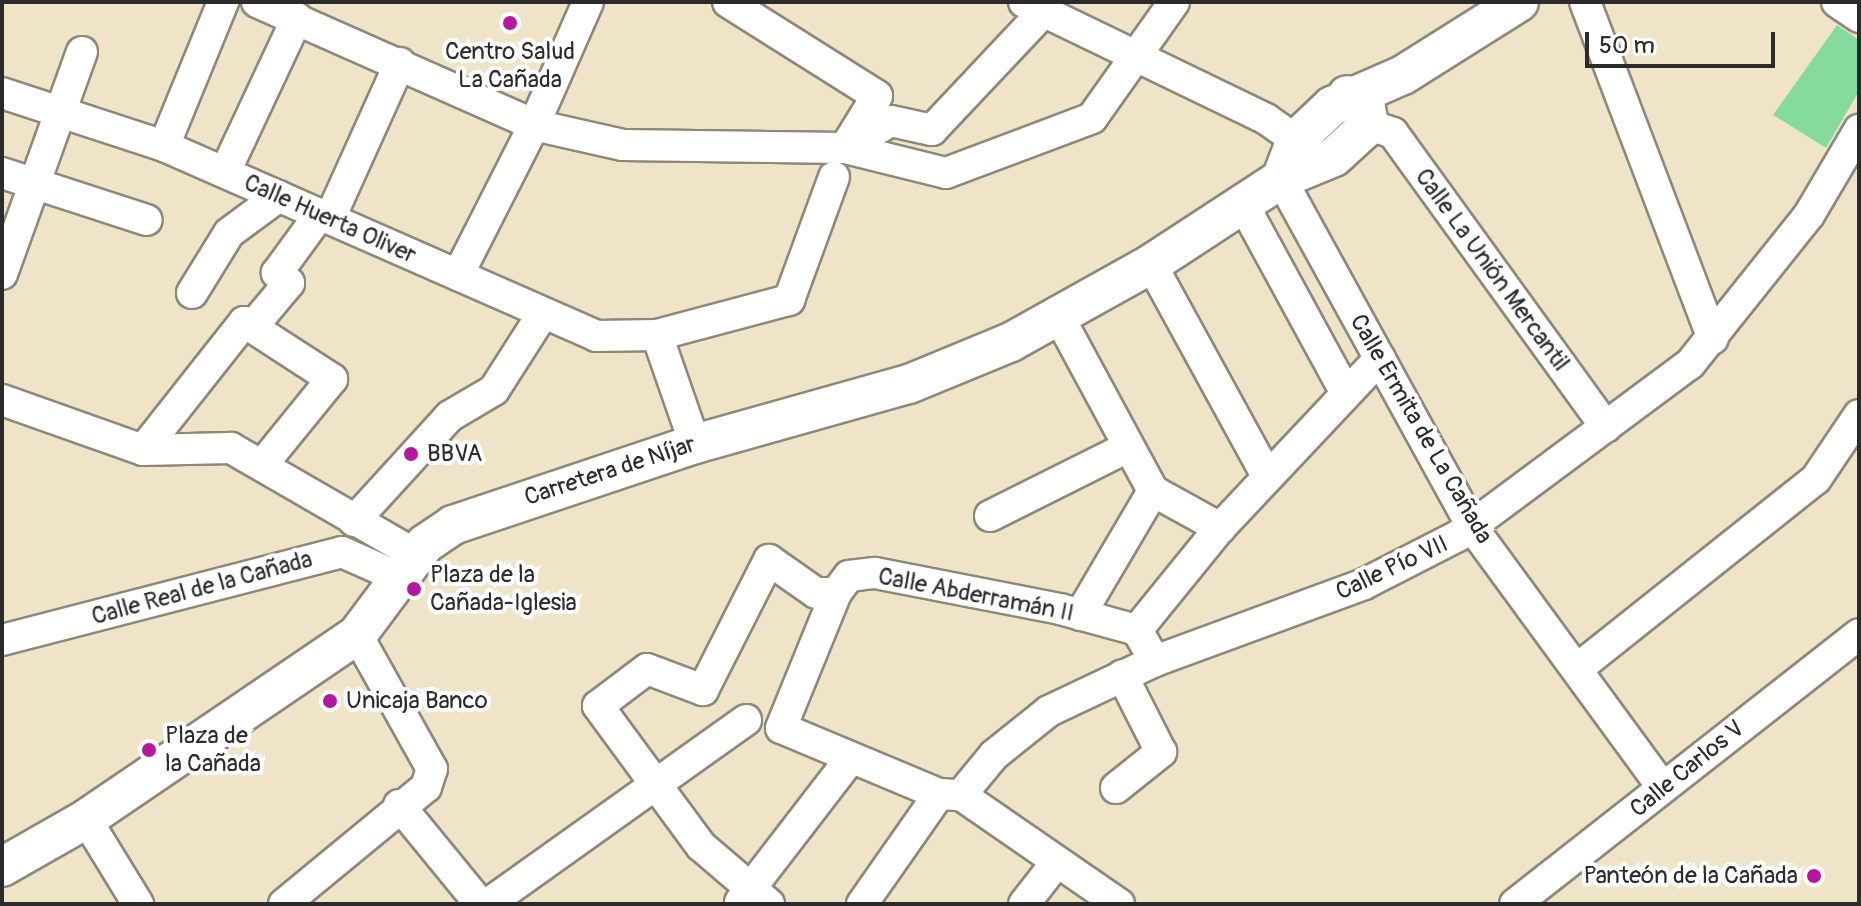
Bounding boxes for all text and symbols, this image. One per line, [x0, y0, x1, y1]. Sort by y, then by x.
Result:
marker: Centro Salud La Cañada [499, 12, 521, 34]
scale bar [1589, 16, 1779, 66]
text: 50 m [1599, 31, 1655, 60]
place label: Centro Salud La Cañada [445, 38, 575, 94]
street label: Calle La Unión Mercantil [1409, 163, 1575, 377]
street label: Calle Huerta Oliver [240, 168, 420, 270]
street label: Calle Ermita de La Cañada [1344, 309, 1498, 549]
street label: Carretera de Níjar [521, 430, 699, 512]
place label: BBVA [427, 440, 482, 468]
marker: BBVA [402, 445, 420, 463]
street label: Calle Pío VII [1331, 530, 1453, 606]
street label: Calle Real de la Cañada [89, 545, 315, 631]
place label: Plaza de la Cañada-Iglesia [430, 561, 577, 617]
street label: Calle Abderramán II [876, 562, 1076, 628]
marker: Plaza de la Cañada-Iglesia [405, 580, 423, 598]
place label: Unicaja Banco [346, 687, 488, 715]
marker: Unicaja Banco [321, 692, 339, 710]
street label: Calle Carlos V [1624, 714, 1750, 824]
place label: Plaza de la Cañada [165, 722, 261, 778]
marker: Plaza de la Cañada [140, 741, 158, 759]
place label: Panteón de la Cañada [1584, 862, 1798, 890]
marker: Panteón de la Cañada [1805, 867, 1823, 885]

